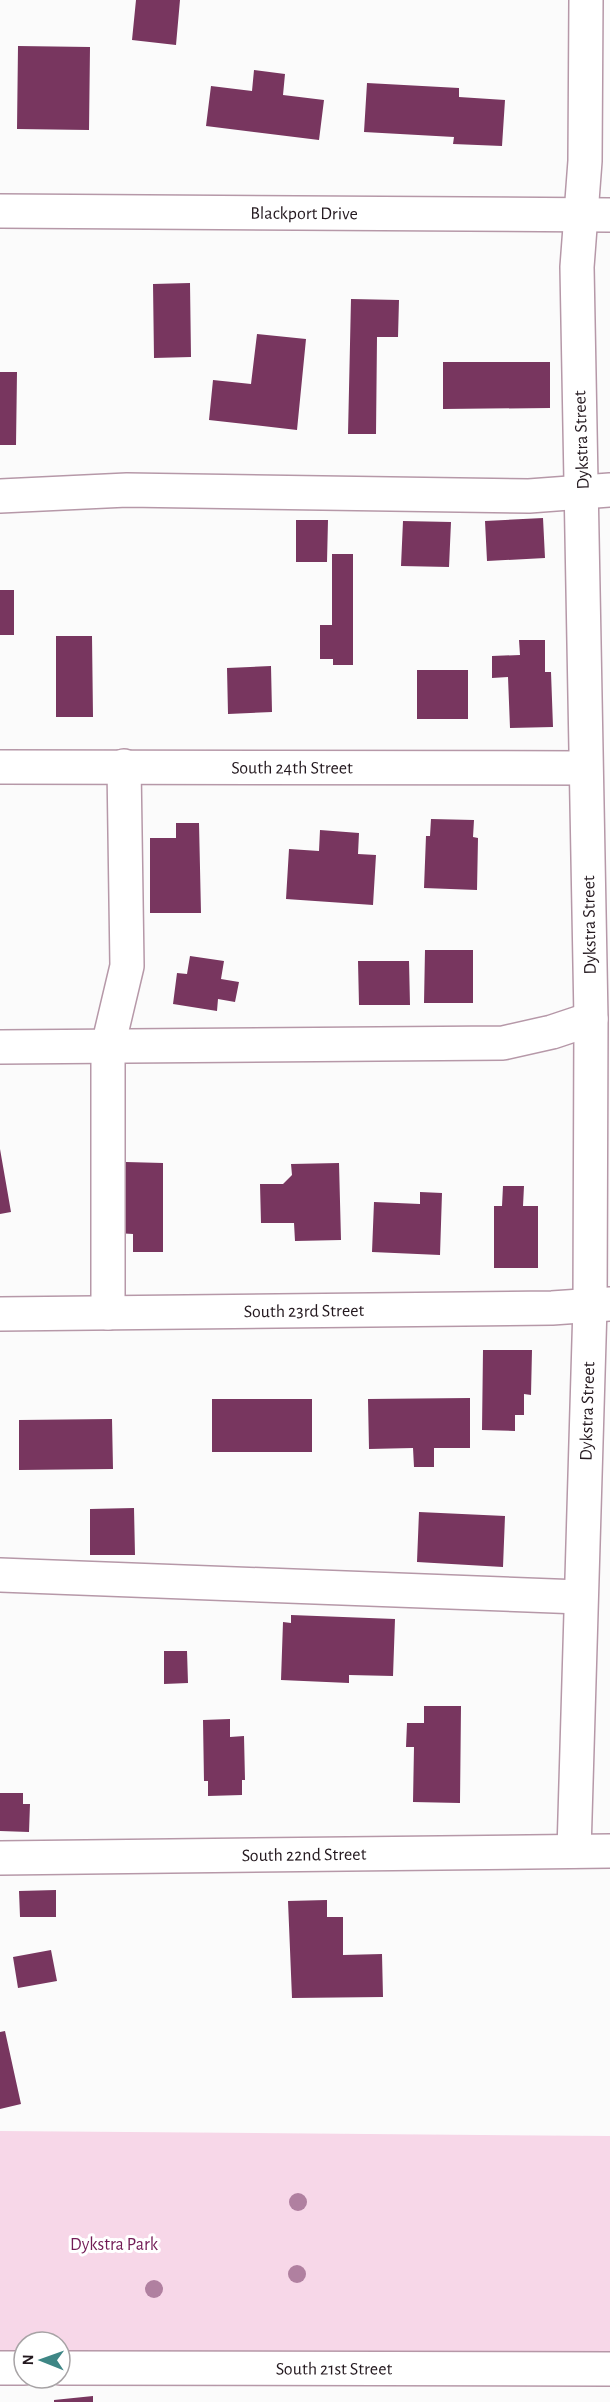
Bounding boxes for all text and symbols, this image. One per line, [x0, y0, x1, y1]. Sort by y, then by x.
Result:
street label: Blackport Drive [250, 205, 358, 223]
street label: Dykstra Street [571, 390, 593, 490]
street label: South 24th Street [231, 759, 353, 778]
street label: Dykstra Street [580, 875, 600, 975]
street label: South 23rd Street [244, 1302, 365, 1321]
street label: Dykstra Street [577, 1361, 598, 1461]
street label: South 22nd Street [242, 1846, 367, 1865]
park label: Dykstra Park [70, 2236, 159, 2254]
north arrow [12, 2330, 72, 2390]
text: N [20, 2354, 36, 2365]
street label: South 21st Street [276, 2360, 393, 2379]

